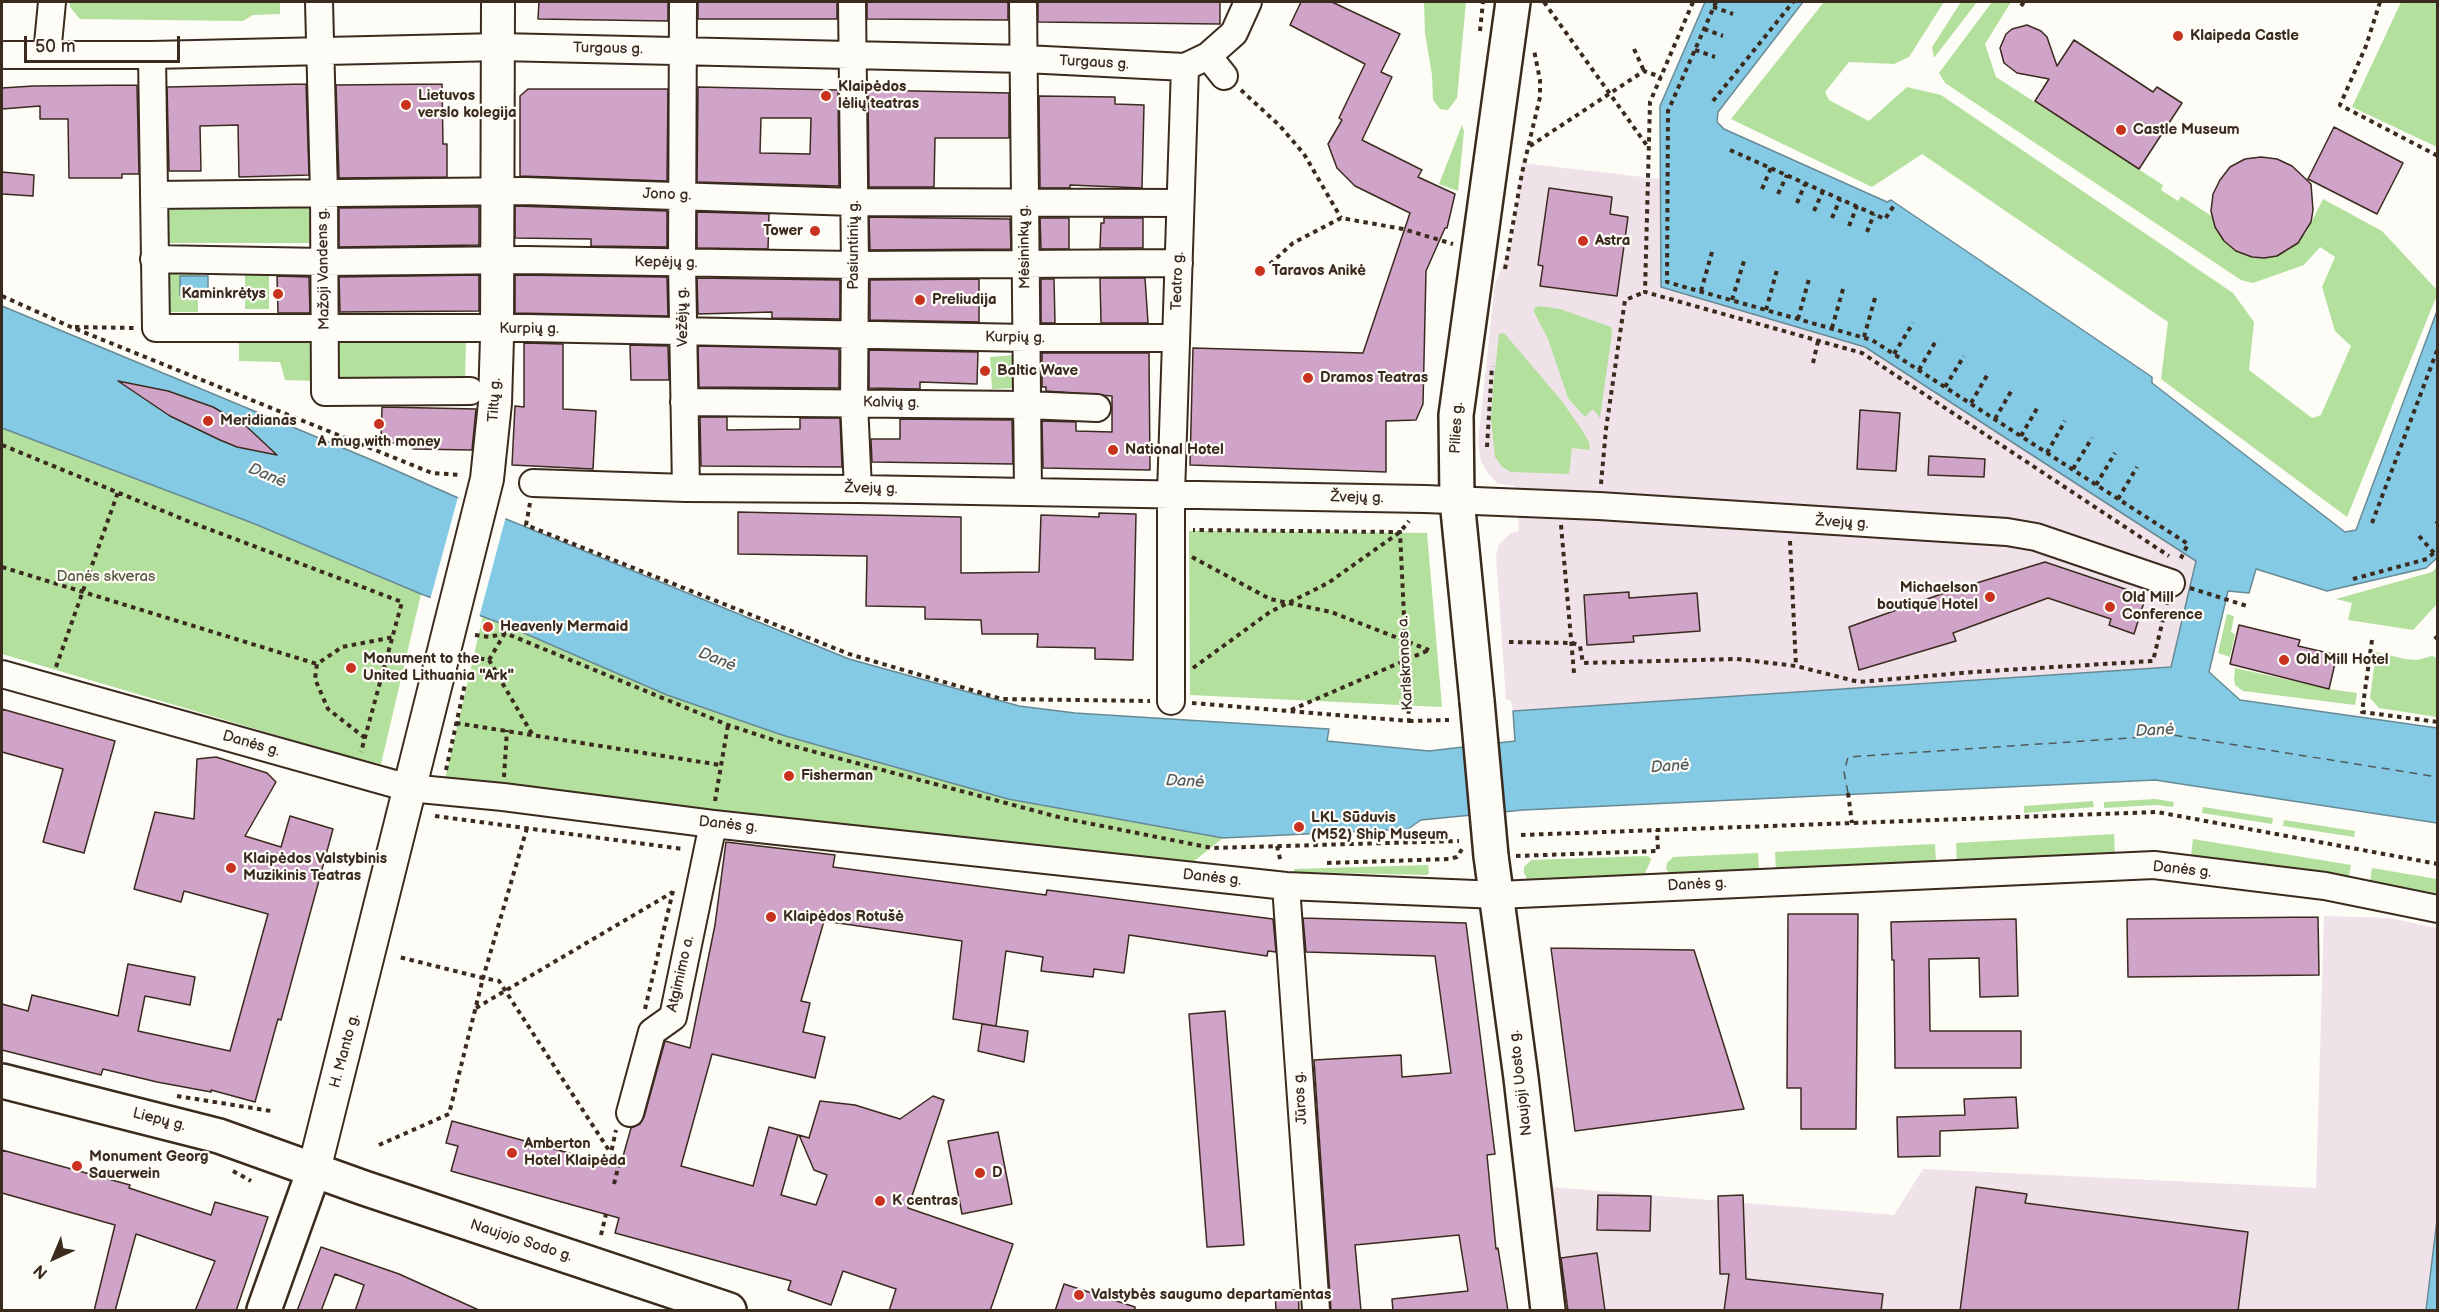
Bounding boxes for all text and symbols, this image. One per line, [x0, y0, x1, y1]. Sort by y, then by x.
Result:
scale bar [27, 24, 183, 62]
place label: Klaipeda Castle [2190, 27, 2299, 45]
marker: Klaipeda Castle [2171, 29, 2185, 43]
text: 50 m [35, 36, 76, 57]
street label: Turgaus g. [573, 39, 643, 59]
street label: Turgaus g. [1059, 52, 1129, 74]
place label: Klaipėdos lėlių teatras [838, 78, 919, 113]
place label: Lietuvos verslo kolegija [418, 87, 516, 122]
marker: Klaipėdos lėlių teatras [819, 89, 833, 103]
marker: Lietuvos verslo kolegija [399, 98, 413, 112]
place label: Castle Museum [2133, 121, 2240, 139]
marker: Castle Museum [2114, 123, 2128, 137]
street label: Jono g. [642, 185, 692, 205]
street label: Pasiuntinių g. [845, 200, 863, 290]
street label: Mėsininkų g. [1015, 205, 1035, 289]
street label: Mažoji Vandens g. [314, 208, 334, 330]
place label: Tower [763, 222, 803, 240]
marker: Tower [808, 224, 822, 238]
place label: Astra [1595, 232, 1630, 250]
marker: Astra [1576, 234, 1590, 248]
street label: Teatro g. [1168, 251, 1188, 311]
street label: Kepėjų g. [634, 253, 698, 273]
place label: Taravos Anikė [1272, 262, 1366, 280]
marker: Taravos Anikė [1253, 264, 1267, 278]
place label: Kaminkrėtys [181, 285, 266, 303]
marker: Kaminkrėtys [271, 287, 285, 301]
street label: Vežėjų g. [673, 287, 693, 347]
place label: Preliudija [932, 291, 997, 309]
marker: Preliudija [913, 293, 927, 307]
street label: Kurpių g. [499, 320, 559, 338]
street label: Kurpių g. [985, 328, 1045, 348]
place label: Baltic Wave [997, 362, 1078, 380]
marker: Baltic Wave [978, 364, 992, 378]
place label: Dramos Teatras [1320, 369, 1428, 387]
marker: Dramos Teatras [1301, 371, 1315, 385]
street label: Tiltų g. [485, 377, 505, 423]
street label: Kalvių g. [863, 394, 919, 412]
street label: Pilies g. [1447, 402, 1467, 454]
place label: Meridianas [220, 412, 297, 430]
marker: Meridianas [201, 414, 215, 428]
marker: A mug with money [372, 417, 386, 431]
place label: A mug with money [318, 433, 440, 451]
place label: National Hotel [1125, 441, 1224, 459]
marker: National Hotel [1106, 443, 1120, 457]
water label: Danė [245, 460, 289, 492]
street label: Žvejų g. [844, 480, 898, 498]
street label: Žvejų g. [1330, 489, 1384, 507]
street label: Žvejų g. [1815, 513, 1869, 533]
park label: Danės skveras [57, 568, 155, 586]
place label: Michaelson boutique Hotel [1877, 579, 1978, 614]
place label: Old Mill Conference [2122, 589, 2203, 624]
marker: Michaelson boutique Hotel [1983, 590, 1997, 604]
marker: Old Mill Conference [2103, 600, 2117, 614]
street label: Karlskronos a. [1395, 615, 1417, 711]
place label: Heavenly Mermaid [500, 618, 628, 636]
marker: Heavenly Mermaid [481, 620, 495, 634]
water label: Danė [695, 644, 739, 676]
place label: Monument to the United Lithuania "Ark" [363, 650, 514, 685]
place label: Old Mill Hotel [2296, 651, 2389, 669]
marker: Old Mill Hotel [2277, 653, 2291, 667]
marker: Monument to the United Lithuania "Ark" [344, 661, 358, 675]
water label: Danė [2135, 720, 2175, 742]
street label: Danės g. [220, 727, 282, 761]
water label: Danė [1650, 756, 1690, 778]
place label: Fisherman [801, 767, 873, 785]
marker: Fisherman [782, 769, 796, 783]
water label: Danė [1165, 771, 1205, 793]
place label: LKL Sūduvis (M52) Ship Museum [1311, 809, 1448, 844]
street label: Danės g. [698, 813, 758, 837]
marker: LKL Sūduvis (M52) Ship Museum [1292, 820, 1306, 834]
place label: Klaipėdos Valstybinis Muzikinis Teatras [243, 850, 387, 885]
street label: Danės g. [2152, 858, 2212, 882]
marker: Klaipėdos Valstybinis Muzikinis Teatras [224, 861, 238, 875]
street label: Danės g. [1182, 866, 1242, 890]
street label: Danės g. [1667, 874, 1727, 896]
place label: Klaipėdos Rotušė [783, 908, 904, 926]
marker: Klaipėdos Rotušė [764, 910, 778, 924]
street label: Atgimimo a. [663, 934, 699, 1014]
street label: H. Manto g. [326, 1012, 364, 1090]
street label: Naujoji Uosto g. [1506, 1029, 1536, 1137]
street label: Jūros g. [1290, 1071, 1312, 1125]
street label: Liepų g. [131, 1105, 187, 1135]
place label: Amberton Hotel Klaipėda [524, 1135, 626, 1170]
marker: Amberton Hotel Klaipėda [505, 1146, 519, 1160]
place label: Monument Georg Sauerwein [89, 1148, 208, 1183]
marker: Monument Georg Sauerwein [70, 1159, 84, 1173]
place label: D [992, 1164, 1002, 1182]
marker: D [973, 1166, 987, 1180]
place label: K centras [892, 1192, 958, 1210]
marker: K centras [873, 1194, 887, 1208]
street label: Naujojo Sodo g. [468, 1216, 574, 1266]
north arrow [24, 1228, 84, 1288]
text: N [30, 1260, 52, 1282]
place label: Valstybės saugumo departamentas [1091, 1286, 1331, 1304]
marker: Valstybės saugumo departamentas [1072, 1288, 1086, 1302]

